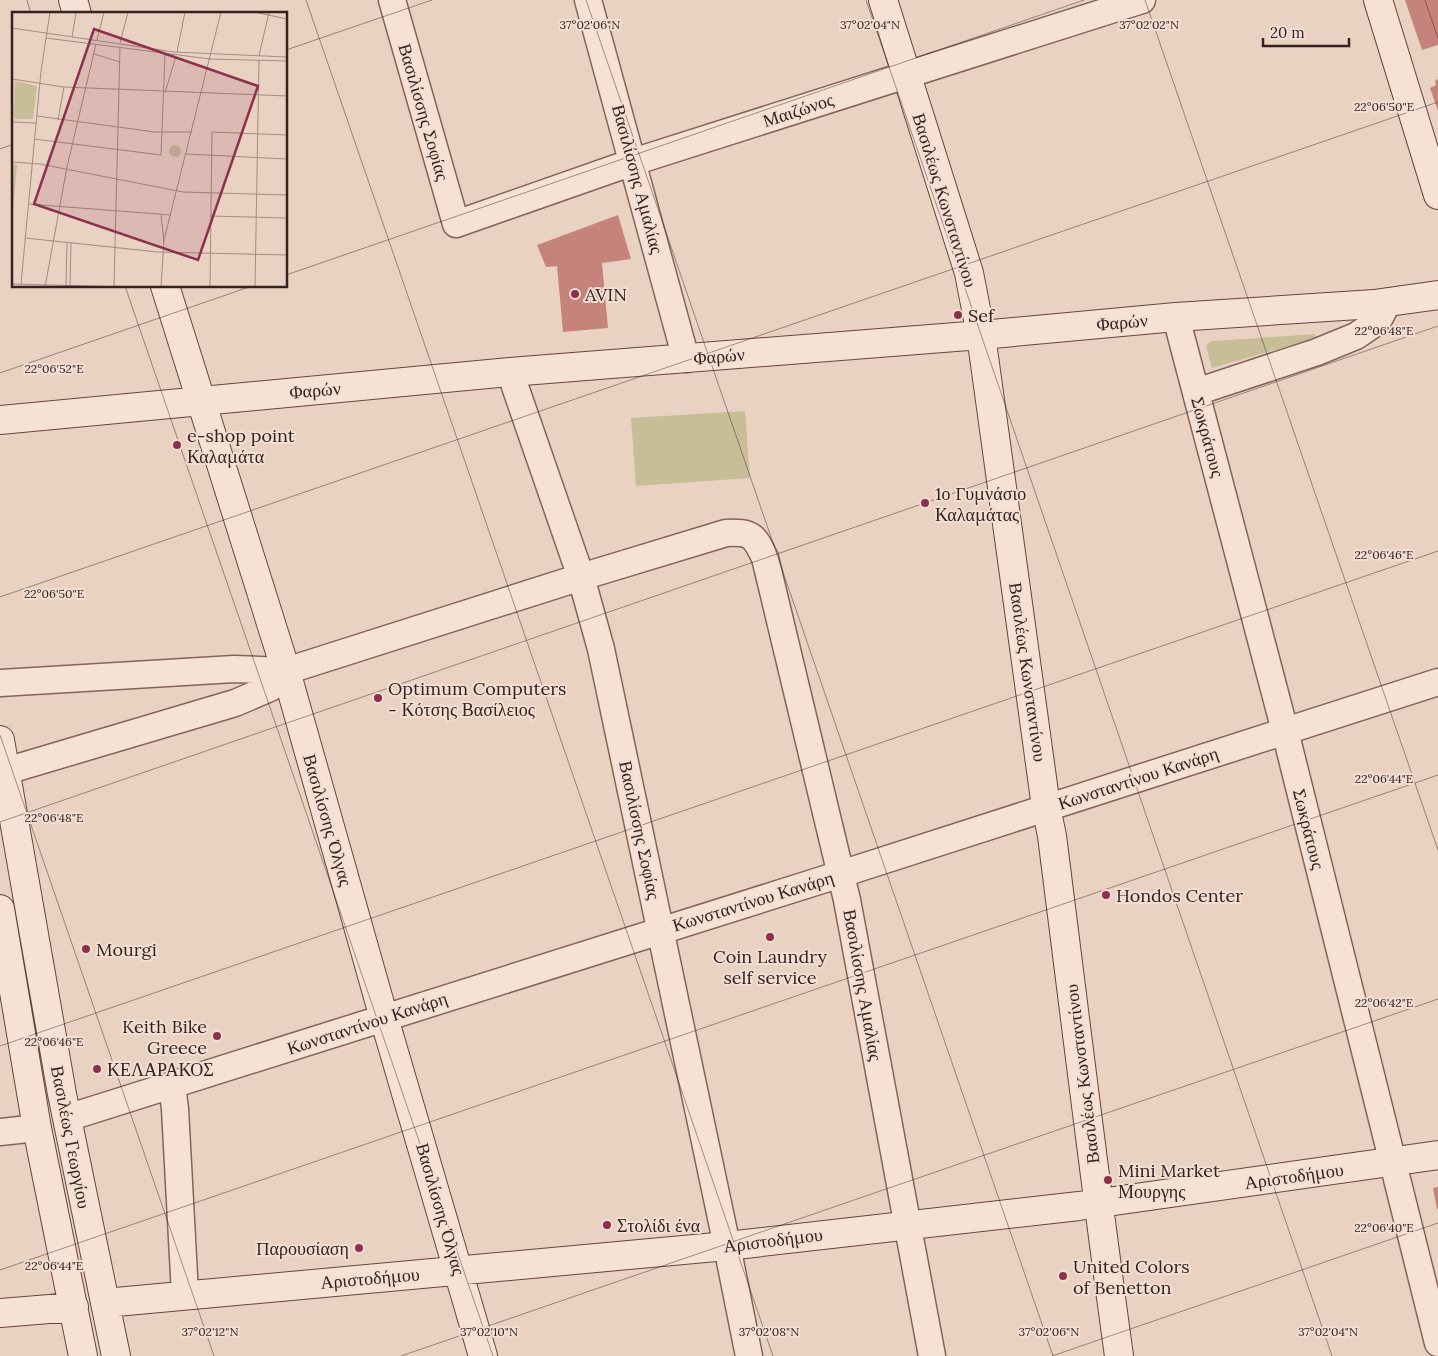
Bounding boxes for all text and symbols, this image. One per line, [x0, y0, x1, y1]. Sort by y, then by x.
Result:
inset map [12, 12, 288, 288]
scale bar [1263, 15, 1349, 47]
text: 37°02'06"N [560, 17, 620, 32]
text: 37°02'04"N [840, 17, 900, 32]
text: 37°02'02"N [1119, 17, 1179, 32]
text: 20 m [1270, 23, 1305, 42]
street label: Βασιλίσσης Σοφίας [393, 41, 455, 183]
street label: Μαιζώνος [760, 88, 836, 132]
text: 22°06'50"E [1354, 99, 1414, 114]
street label: Βασιλίσσης Αμαλίας [607, 102, 669, 256]
street label: Βασιλέως Κωνσταντίνου [908, 110, 982, 290]
place label: AVIN [584, 283, 627, 306]
marker: AVIN [569, 288, 581, 300]
place label: Sef [968, 304, 996, 327]
street label: Φαρών [1095, 308, 1149, 336]
marker: Sef [952, 309, 964, 321]
text: 22°06'48"E [1355, 323, 1413, 338]
street label: Φαρών [692, 342, 746, 370]
text: 22°06'52"E [24, 361, 84, 376]
street label: Φαρών [288, 376, 342, 404]
street label: Σωκράτους [1186, 394, 1230, 480]
place label: e-shop point Καλαμάτα [187, 424, 295, 468]
marker: e-shop point Καλαμάτα [171, 439, 183, 451]
place label: 1ο Γυμνάσιο Καλαμάτας [935, 482, 1026, 526]
marker: 1ο Γυμνάσιο Καλαμάτας [919, 497, 931, 509]
text: 22°06'46"E [1354, 547, 1414, 562]
street label: Βασιλέως Κωνσταντίνου [1004, 581, 1052, 763]
text: 22°06'50"E [24, 586, 84, 601]
place label: Optimum Computers - Κότσης Βασίλειος [388, 677, 566, 721]
marker: Optimum Computers - Κότσης Βασίλειος [372, 692, 384, 704]
street label: Κωνσταντίνου Κανάρη [1055, 741, 1221, 815]
street label: Βασιλίσσης Όλγας [298, 751, 358, 889]
street label: Βασιλίσσης Σοφίας [614, 758, 666, 902]
text: 22°06'44"E [1355, 771, 1413, 786]
street label: Σωκράτους [1288, 786, 1330, 872]
text: 22°06'48"E [25, 810, 83, 825]
street label: Κωνσταντίνου Κανάρη [670, 866, 836, 936]
place label: Hondos Center [1116, 884, 1243, 907]
marker: Hondos Center [1100, 889, 1112, 901]
street label: Βασιλίσσης Αμαλίας [838, 907, 888, 1063]
marker: Coin Laundry self service [764, 931, 776, 943]
place label: Mourgi [96, 938, 157, 961]
marker: Mourgi [80, 943, 92, 955]
place label: Coin Laundry self service [713, 945, 827, 989]
street label: Βασιλέως Κωνσταντίνου [1060, 983, 1104, 1165]
street label: Κωνσταντίνου Κανάρη [284, 986, 450, 1060]
text: 22°06'42"E [1355, 995, 1413, 1010]
place label: Keith Bike Greece [122, 1015, 207, 1059]
marker: Keith Bike Greece [211, 1030, 223, 1042]
text: 22°06'46"E [24, 1034, 84, 1049]
place label: ΚΕΛΑΡΑΚΟΣ [107, 1058, 214, 1081]
marker: ΚΕΛΑΡΑΚΟΣ [91, 1063, 103, 1075]
street label: Βασιλέως Γεωργίου [46, 1064, 96, 1210]
street label: Βασιλίσσης Όλγας [411, 1140, 471, 1278]
street label: Αριστοδήμου [1243, 1158, 1345, 1194]
place label: Mini Market Μουργης [1118, 1159, 1220, 1203]
marker: Mini Market Μουργης [1102, 1174, 1114, 1186]
place label: Στολίδι ένα [617, 1214, 701, 1237]
marker: Στολίδι ένα [601, 1219, 613, 1231]
text: 22°06'40"E [1354, 1220, 1414, 1235]
street label: Αριστοδήμου [722, 1223, 824, 1257]
place label: Παρουσίαση [256, 1237, 349, 1260]
marker: Παρουσίαση [353, 1242, 365, 1254]
place label: United Colors of Benetton [1073, 1255, 1190, 1299]
text: 22°06'44"E [25, 1258, 83, 1273]
street label: Αριστοδήμου [319, 1262, 421, 1294]
marker: United Colors of Benetton [1057, 1270, 1069, 1282]
text: 37°02'12"N [181, 1324, 239, 1339]
text: 37°02'10"N [460, 1324, 518, 1339]
text: 37°02'08"N [739, 1324, 799, 1339]
text: 37°02'06"N [1019, 1324, 1079, 1339]
text: 37°02'04"N [1298, 1324, 1358, 1339]

